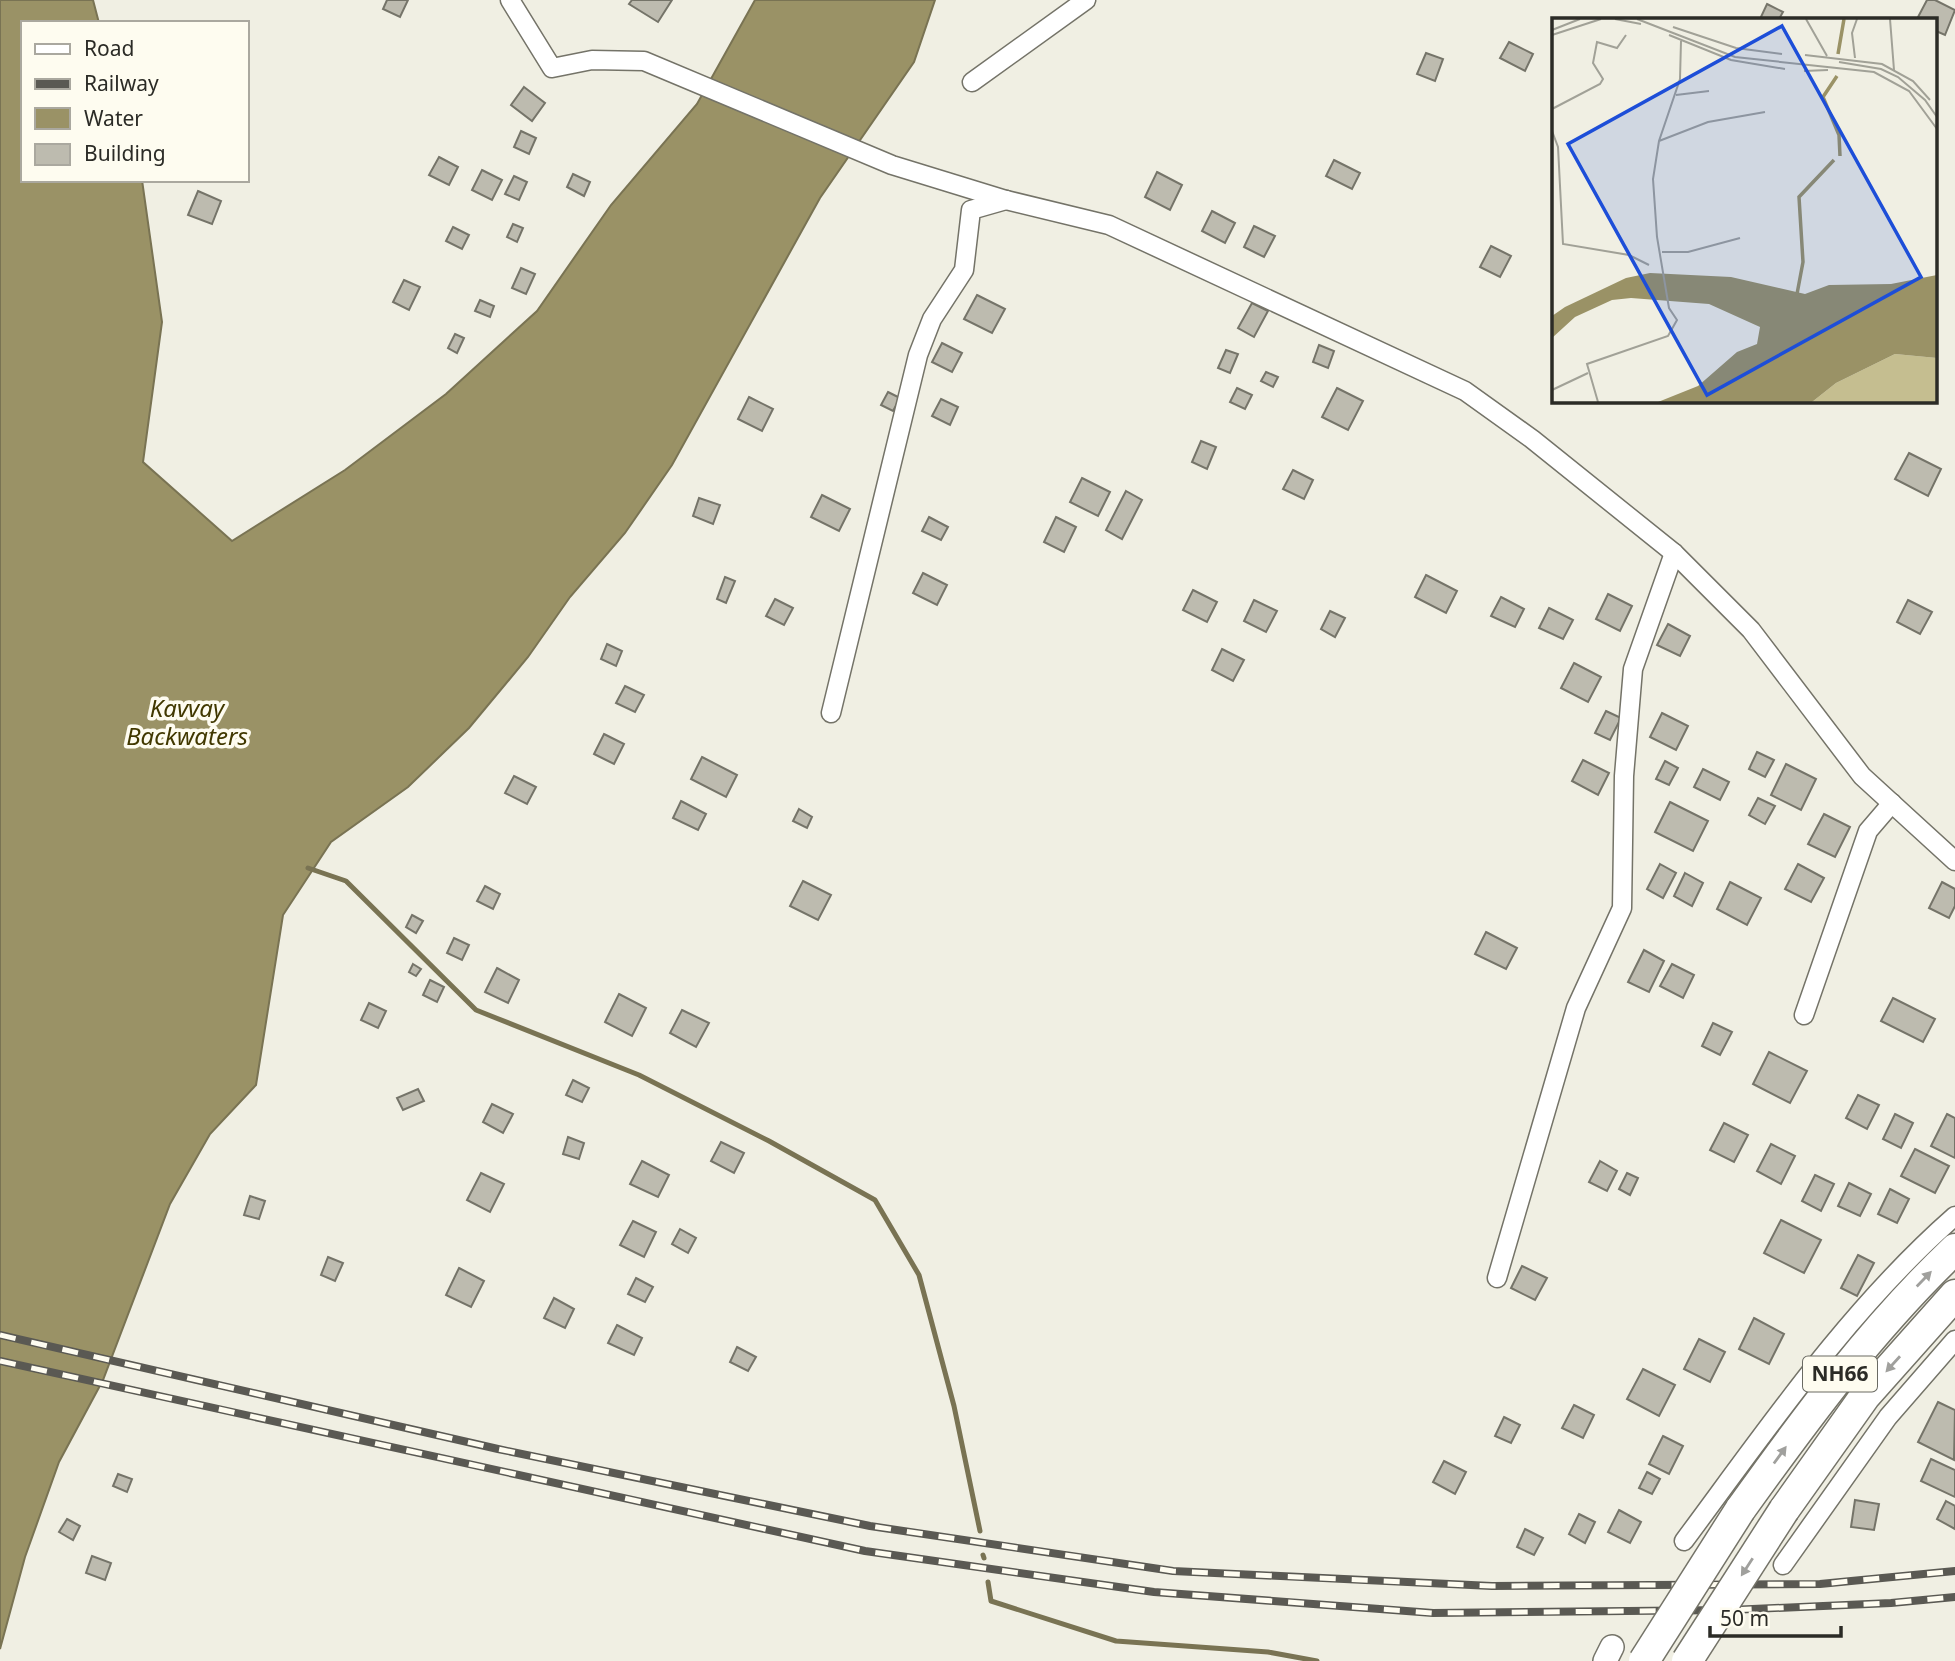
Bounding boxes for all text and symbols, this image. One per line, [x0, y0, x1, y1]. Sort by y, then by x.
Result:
inset map [1552, 18, 1938, 402]
legend [21, 21, 248, 182]
text: Road [84, 34, 134, 62]
text: Railway [84, 69, 159, 97]
text: Water [84, 104, 143, 132]
text: Building [84, 139, 166, 167]
water label: Kavvay Backwaters [126, 691, 248, 752]
one-way arrow [1916, 1271, 1932, 1288]
one-way arrow [1885, 1355, 1901, 1373]
road number: NH66 [1803, 1356, 1877, 1392]
one-way arrow [1773, 1446, 1787, 1464]
one-way arrow [1741, 1558, 1754, 1577]
scale bar [1710, 1594, 1841, 1638]
text: 50 m [1720, 1604, 1769, 1632]

